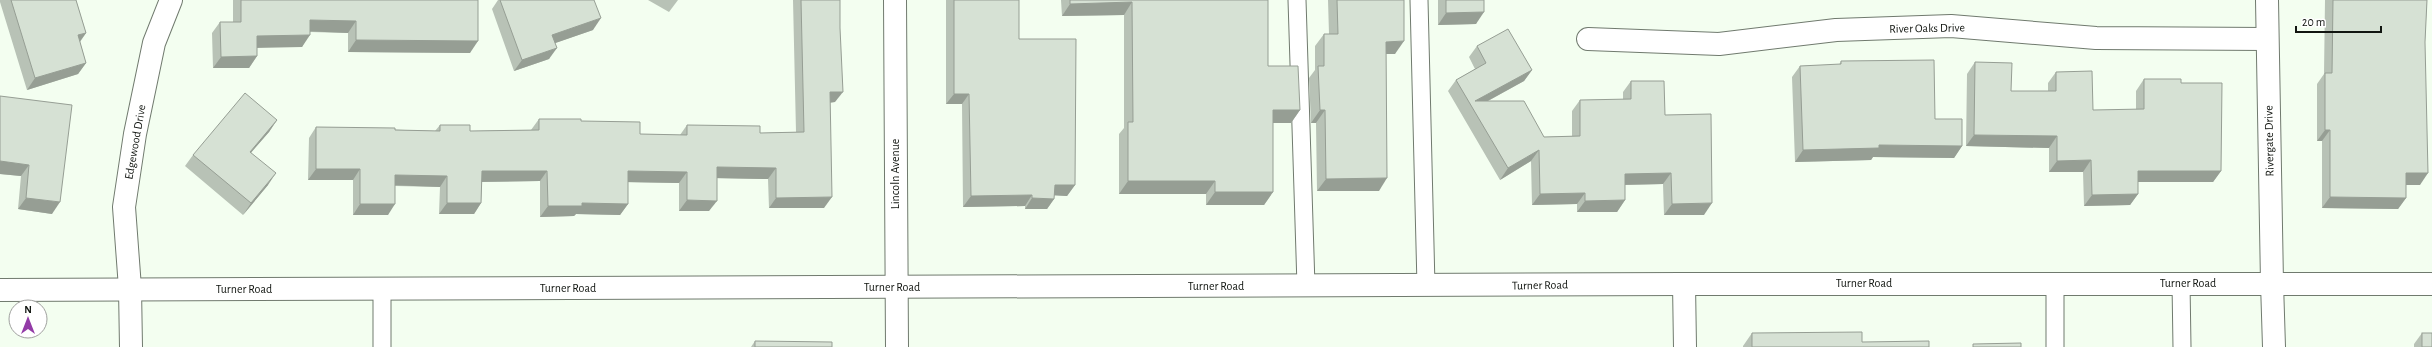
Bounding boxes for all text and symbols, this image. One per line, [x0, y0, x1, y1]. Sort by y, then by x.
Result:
scale bar [2296, 8, 2381, 34]
text: 20 m [2302, 16, 2325, 28]
street label: River Oaks Drive [1889, 21, 1965, 35]
street label: Edgewood Drive [122, 104, 148, 180]
street label: Rivergate Drive [2262, 105, 2276, 177]
street label: Lincoln Avenue [889, 139, 901, 209]
street label: Turner Road [1836, 277, 1892, 289]
street label: Turner Road [2160, 277, 2216, 289]
street label: Turner Road [1512, 279, 1568, 291]
street label: Turner Road [1188, 280, 1244, 292]
street label: Turner Road [864, 281, 920, 293]
street label: Turner Road [540, 282, 596, 294]
street label: Turner Road [216, 283, 272, 295]
north arrow [8, 299, 48, 339]
text: N [24, 304, 32, 315]

